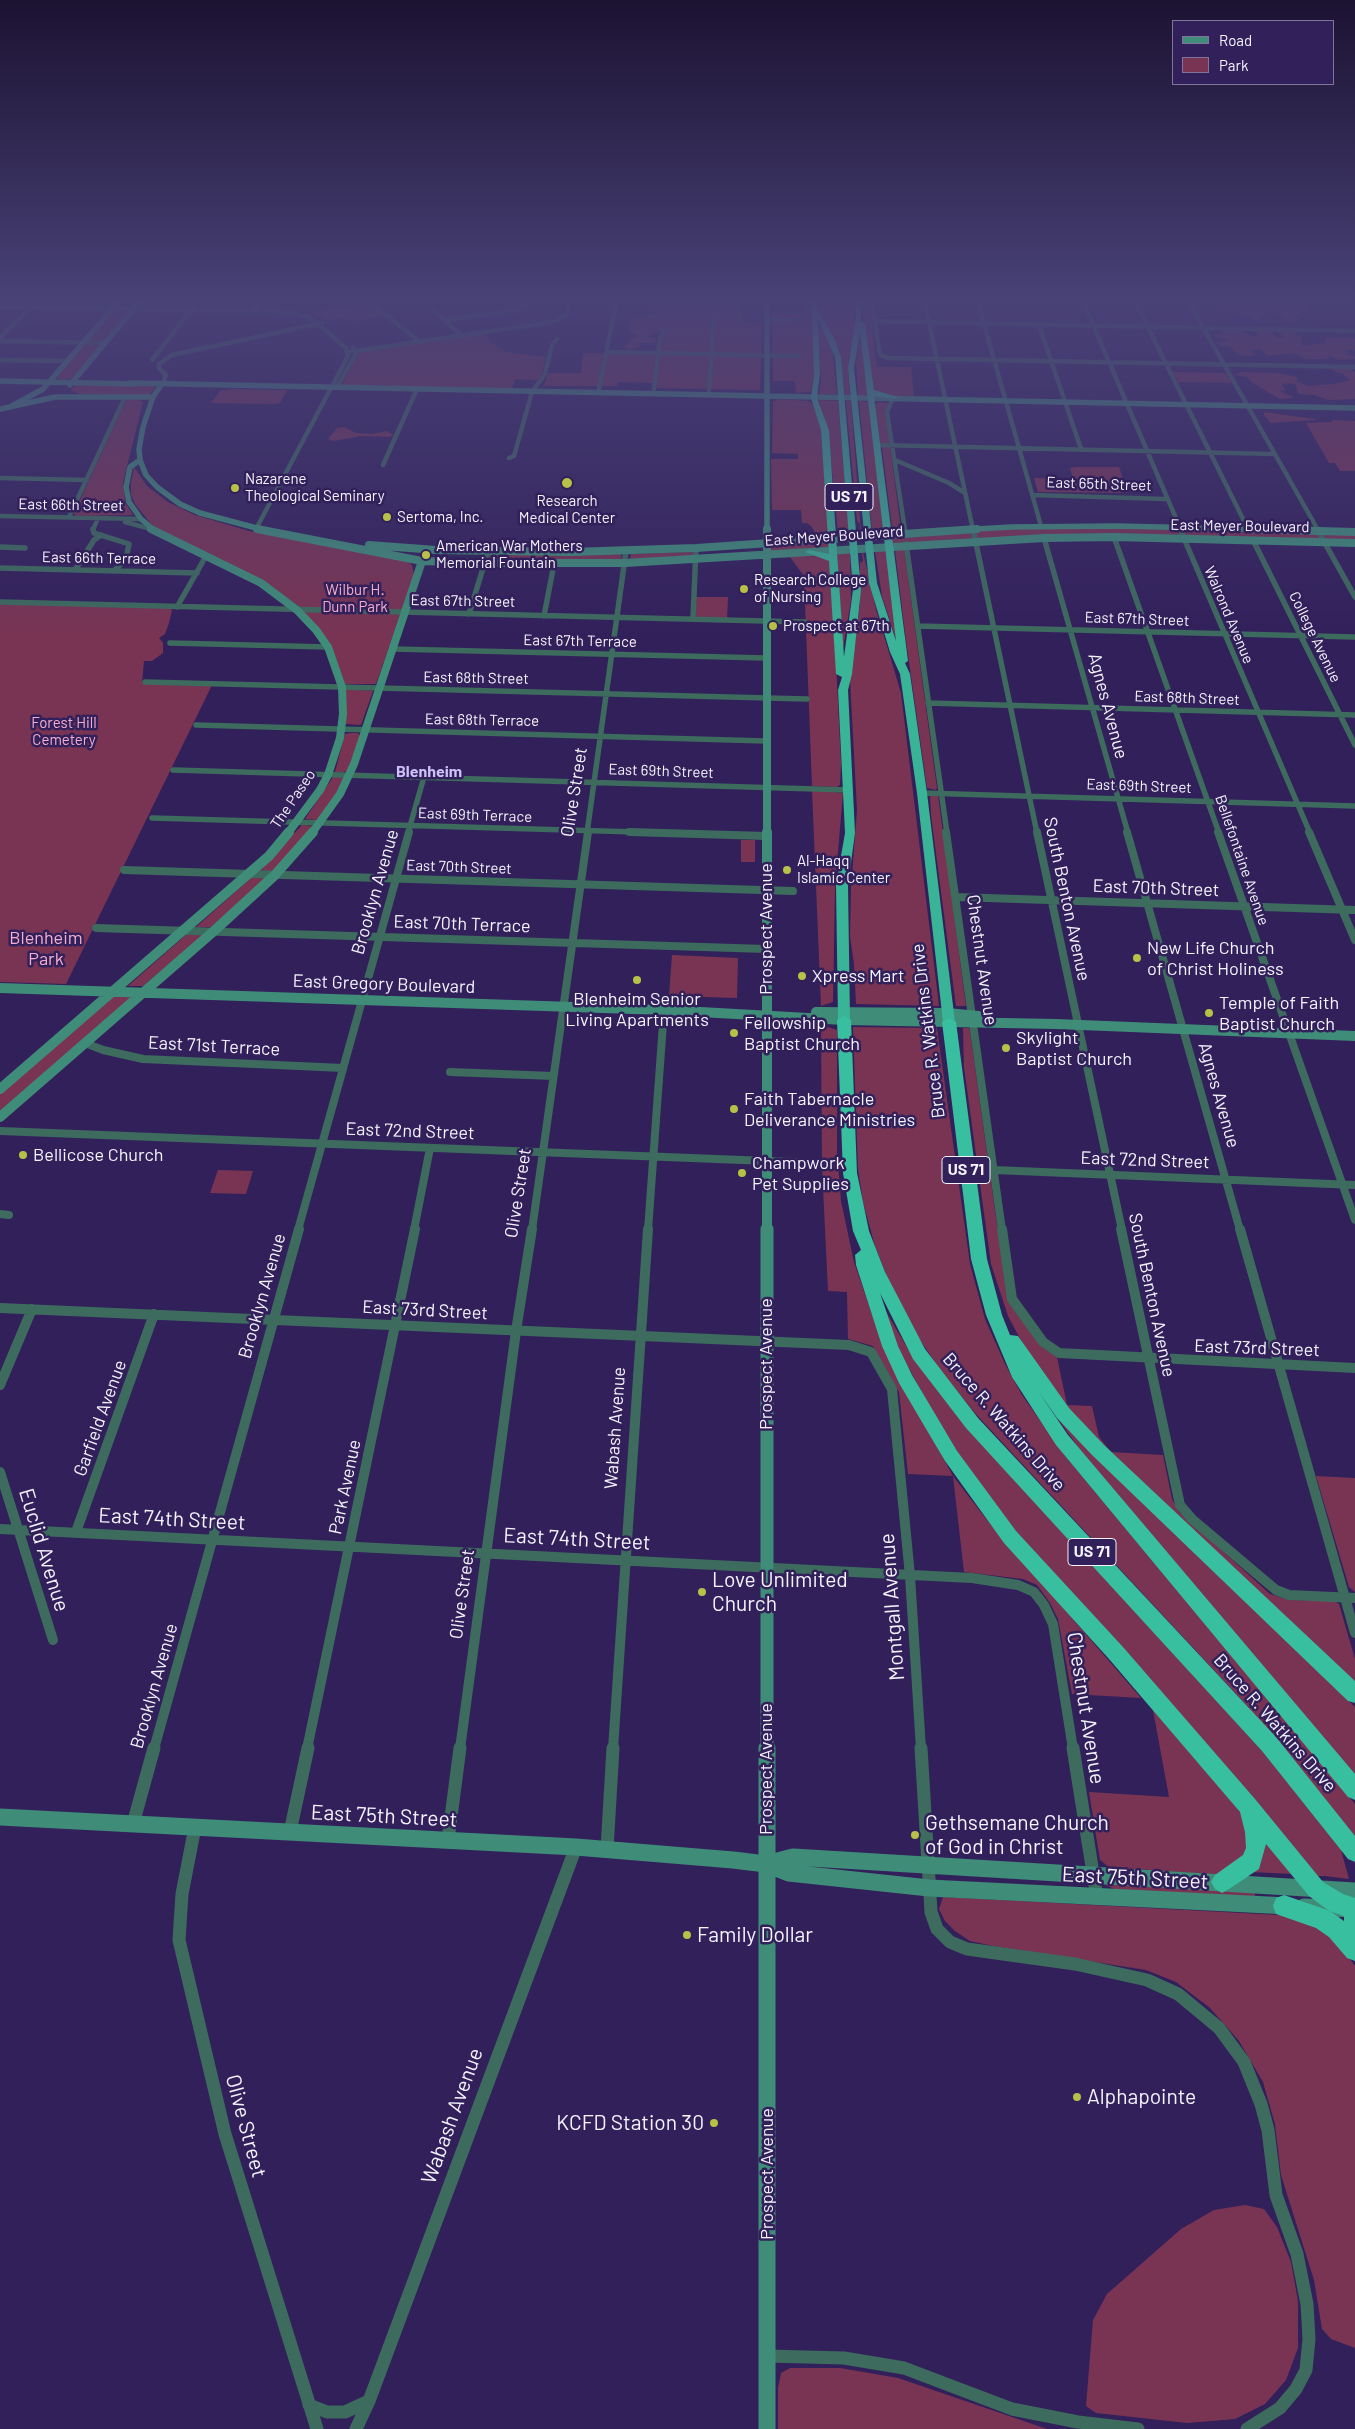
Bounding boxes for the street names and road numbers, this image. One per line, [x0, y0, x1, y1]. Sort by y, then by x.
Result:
street label: East 65th Street [1046, 473, 1152, 495]
road number: US 71 [825, 484, 873, 511]
street label: East 66th Street [18, 495, 124, 515]
street label: East Meyer Boulevard [1170, 516, 1310, 536]
street label: East Meyer Boulevard [764, 522, 904, 550]
street label: East 66th Terrace [42, 548, 156, 568]
street label: Walrond Avenue [1200, 564, 1258, 666]
street label: College Avenue [1285, 589, 1345, 685]
street label: East 67th Street [410, 591, 516, 611]
street label: East 67th Street [1084, 608, 1190, 630]
street label: East 67th Terrace [523, 631, 637, 651]
street label: Agnes Avenue [1084, 651, 1132, 761]
street label: East 68th Street [423, 668, 529, 688]
street label: East 68th Street [1134, 687, 1240, 709]
street label: East 68th Terrace [425, 710, 539, 730]
street label: Olive Street [556, 746, 592, 838]
street label: East 69th Street [608, 760, 714, 782]
street label: The Paseo [267, 766, 319, 832]
street label: East 69th Street [1086, 775, 1192, 797]
street label: Bellefontaine Avenue [1211, 792, 1273, 928]
street label: East 69th Terrace [418, 804, 532, 826]
street label: South Benton Avenue [1039, 815, 1095, 983]
street label: Brooklyn Avenue [347, 827, 403, 957]
street label: East 70th Street [406, 856, 512, 878]
street label: Prospect Avenue [755, 863, 777, 995]
street label: East 70th Street [1092, 875, 1220, 901]
street label: Chestnut Avenue [962, 893, 1002, 1027]
street label: East 70th Terrace [393, 911, 531, 937]
street label: Bruce R. Watkins Drive [907, 942, 949, 1120]
street label: East Gregory Boulevard [292, 970, 476, 998]
street label: East 71st Terrace [147, 1032, 281, 1060]
street label: Agnes Avenue [1194, 1040, 1244, 1150]
street label: East 72nd Street [345, 1118, 475, 1144]
street label: Olive Street [500, 1147, 536, 1239]
street label: East 72nd Street [1080, 1147, 1210, 1173]
road number: US 71 [942, 1156, 990, 1184]
street label: South Benton Avenue [1124, 1211, 1180, 1379]
street label: Brooklyn Avenue [234, 1231, 290, 1361]
street label: East 73rd Street [362, 1296, 488, 1324]
street label: Prospect Avenue [755, 1298, 777, 1430]
street label: East 73rd Street [1194, 1335, 1320, 1361]
street label: Bruce R. Watkins Drive [938, 1349, 1070, 1495]
street label: Garfield Avenue [69, 1357, 131, 1479]
street label: Wabash Avenue [600, 1366, 630, 1490]
street label: Park Avenue [324, 1438, 366, 1536]
street label: Euclid Avenue [13, 1485, 75, 1615]
street label: East 74th Street [98, 1503, 246, 1535]
street label: East 74th Street [503, 1523, 651, 1555]
street label: Montgall Avenue [874, 1532, 910, 1682]
road number: US 71 [1068, 1538, 1116, 1565]
street label: Olive Street [445, 1548, 479, 1640]
street label: Brooklyn Avenue [126, 1621, 182, 1751]
street label: Chestnut Avenue [1062, 1630, 1110, 1786]
street label: Bruce R. Watkins Drive [1209, 1650, 1341, 1796]
street label: Prospect Avenue [755, 1703, 777, 1835]
street label: East 75th Street [310, 1800, 458, 1832]
street label: East 75th Street [1061, 1862, 1209, 1894]
street label: Wabash Avenue [416, 2045, 488, 2187]
street label: Olive Street [220, 2072, 272, 2180]
street label: Prospect Avenue [756, 2108, 778, 2240]

